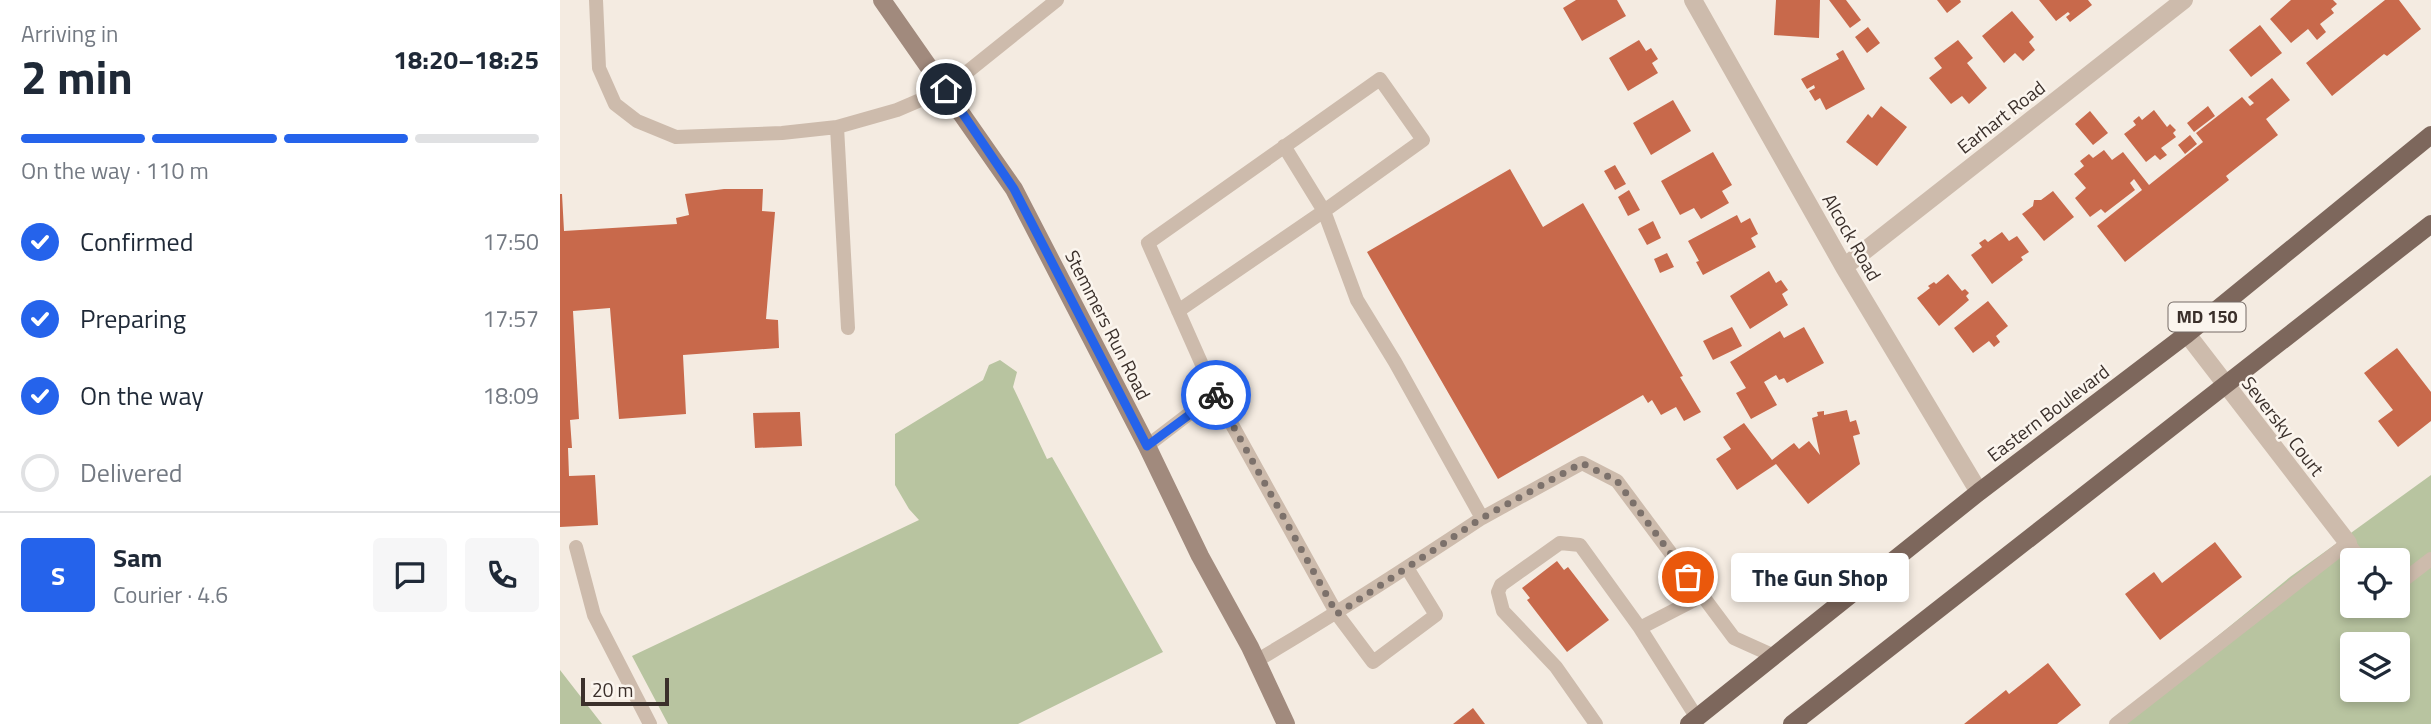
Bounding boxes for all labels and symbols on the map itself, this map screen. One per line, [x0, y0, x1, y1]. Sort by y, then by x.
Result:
pin [916, 59, 976, 119]
street label: Earhart Road [1950, 73, 2051, 160]
street label: Alcock Road [1816, 188, 1889, 286]
street label: Stemmers Run Road [1058, 245, 1159, 405]
road number: MD 150 [2168, 302, 2246, 332]
street label: Eastern Boulevard [1980, 357, 2115, 468]
courier [1181, 360, 1251, 430]
street label: Seversky Court [2235, 370, 2332, 482]
pin [1658, 547, 1718, 607]
callout: The Gun Shop [1730, 552, 1908, 602]
scale bar [581, 675, 668, 707]

